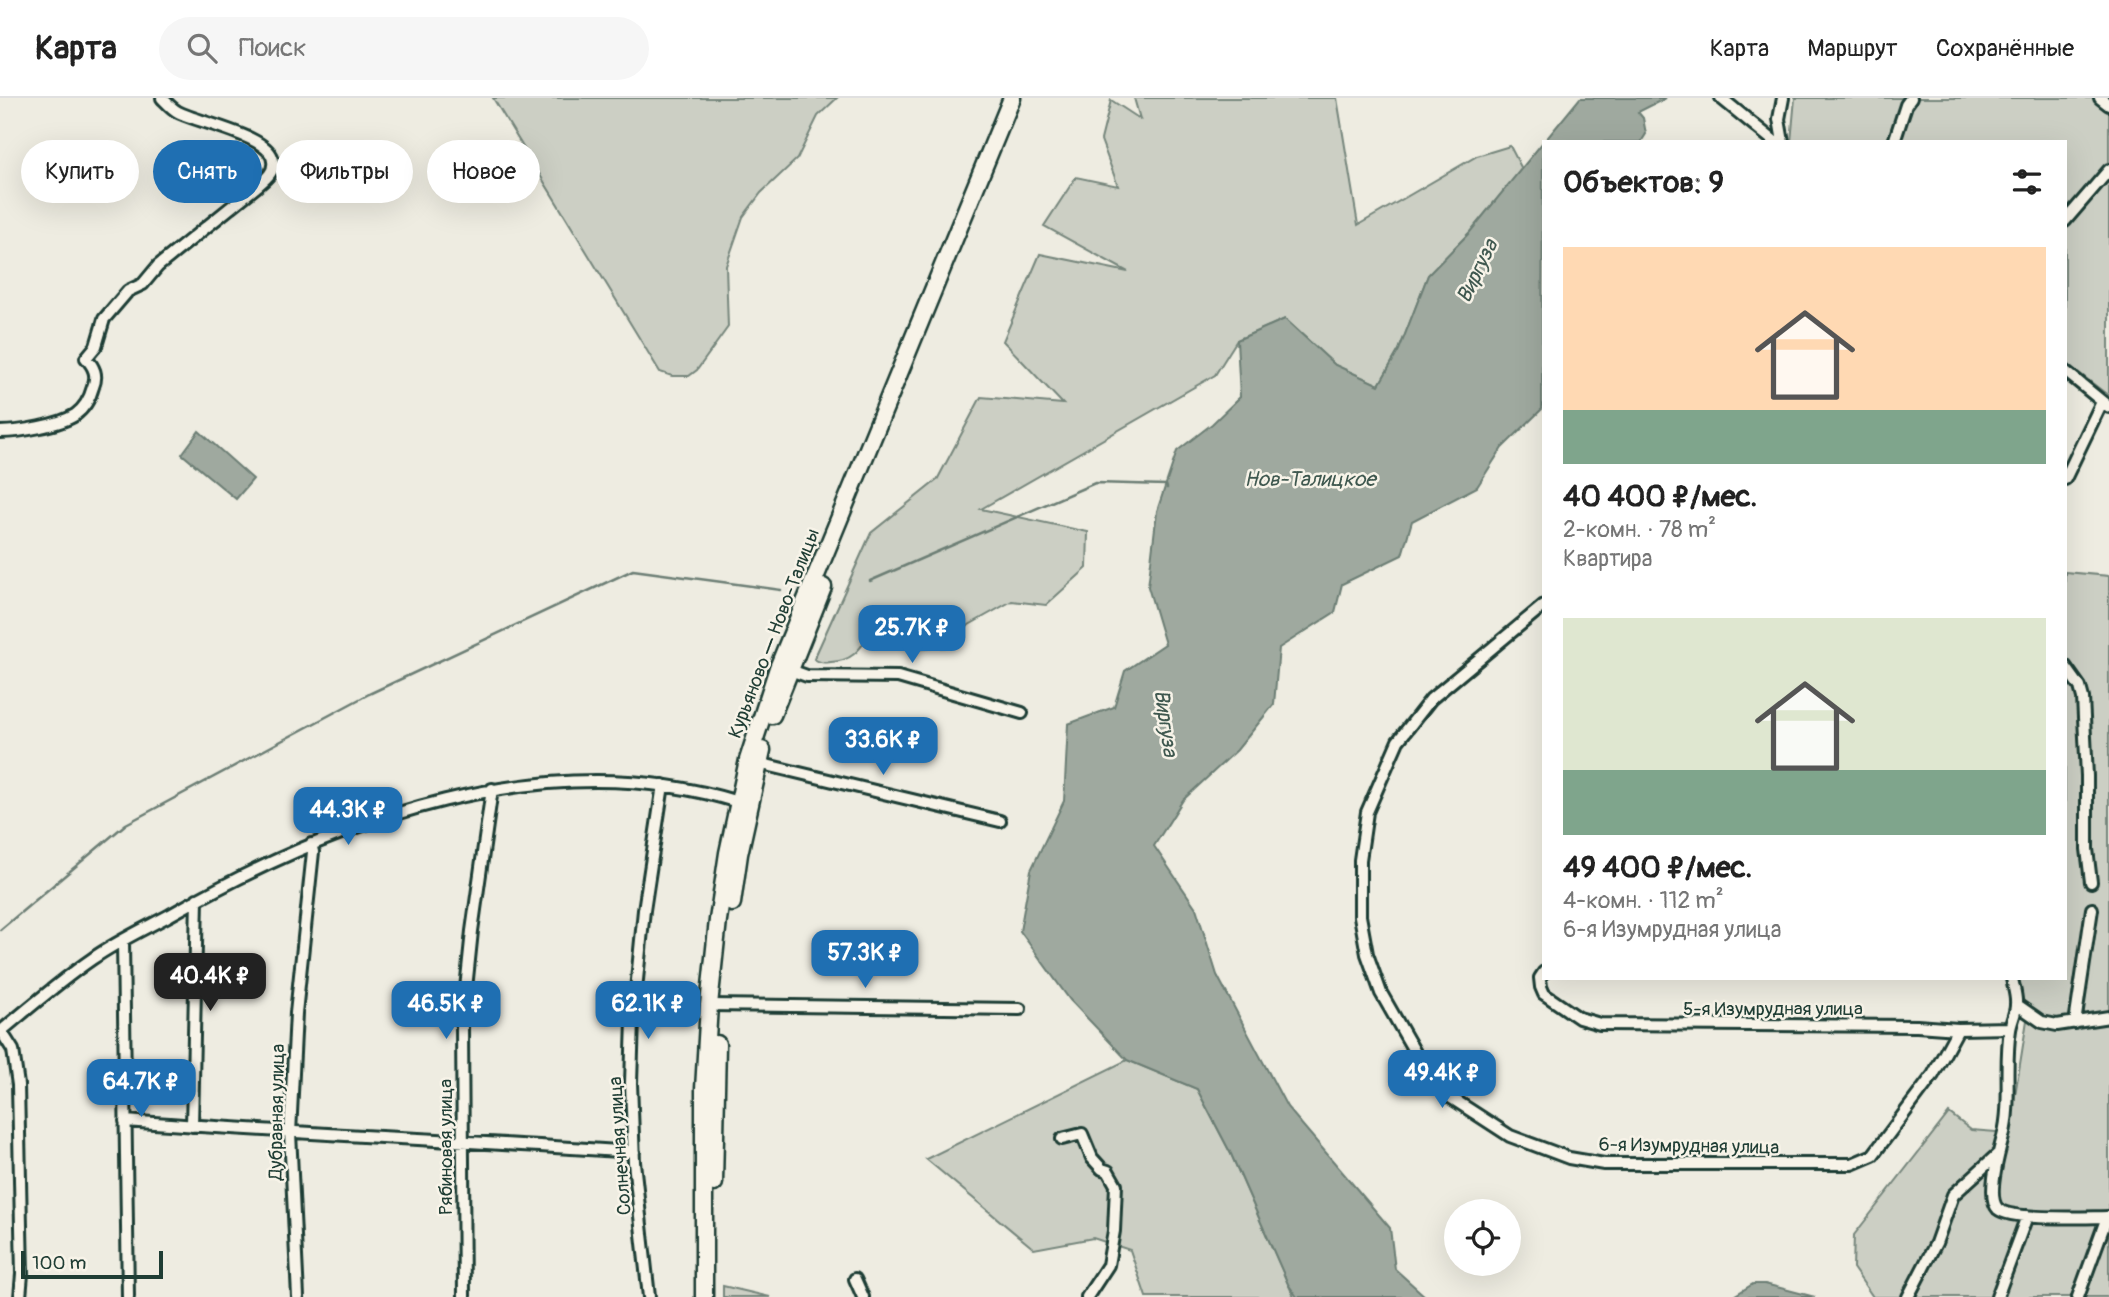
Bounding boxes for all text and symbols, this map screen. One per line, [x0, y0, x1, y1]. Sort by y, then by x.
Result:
search box [159, 17, 649, 80]
text: Карта [35, 28, 117, 69]
icon: search [183, 29, 221, 67]
text: Поиск [239, 32, 307, 64]
text: Карта [1710, 34, 1769, 63]
text: Маршрут [1807, 34, 1898, 63]
text: Сохранённые [1936, 34, 2074, 63]
chip: Купить [21, 140, 139, 203]
chip: Снять [153, 140, 262, 203]
chip: Фильтры [276, 140, 413, 203]
chip: Новое [427, 140, 540, 203]
icon: filters [2008, 163, 2046, 201]
text: Объектов: 9 [1563, 164, 1724, 201]
water label: Виргуза [1451, 234, 1505, 307]
icon: home [1742, 292, 1868, 418]
water label: Нов-Талицкое [1244, 466, 1378, 493]
text: 40 400 ₽/мес. [1563, 478, 1757, 515]
text: 2-комн. · 78 m² [1563, 515, 1716, 544]
street label: Курьяново — Ново-Талицы [723, 525, 825, 742]
text: Квартира [1563, 544, 1652, 573]
pin: 25.7K ₽ [847, 606, 977, 665]
text: 25.7K ₽ [874, 613, 950, 642]
icon: home [1742, 663, 1868, 789]
water label: Виргуза [1147, 688, 1184, 759]
pin: 33.6K ₽ [818, 718, 948, 777]
text: 33.6K ₽ [845, 725, 921, 754]
pin: 44.3K ₽ [283, 788, 413, 847]
text: 44.3K ₽ [309, 795, 387, 824]
text: 49 400 ₽/мес. [1563, 849, 1752, 886]
text: 4-комн. · 112 m² [1563, 886, 1724, 915]
text: 6-я Изумрудная улица [1563, 915, 1782, 944]
pin: 57.3K ₽ [800, 930, 930, 990]
text: 57.3K ₽ [827, 938, 903, 967]
pin: 40.4K ₽ [145, 954, 275, 1013]
text: 40.4K ₽ [170, 961, 250, 990]
pin: 46.5K ₽ [381, 982, 511, 1041]
pin: 62.1K ₽ [583, 982, 713, 1041]
text: 46.5K ₽ [408, 989, 484, 1018]
text: 62.1K ₽ [612, 989, 684, 1018]
street label: 5-я Изумрудная улица [1683, 997, 1863, 1021]
street label: Дубравная улица [264, 1044, 290, 1181]
pin: 49.4K ₽ [1377, 1051, 1507, 1110]
text: 49.4K ₽ [1404, 1058, 1480, 1087]
pin: 64.7K ₽ [76, 1060, 206, 1119]
text: 64.7K ₽ [103, 1067, 179, 1096]
street label: Солнечная улица [603, 1076, 637, 1216]
street label: Рябиновая улица [434, 1079, 458, 1215]
street label: 6-я Изумрудная улица [1599, 1132, 1780, 1160]
map controls [1444, 1199, 1521, 1276]
button: locate [1444, 1199, 1521, 1276]
scale bar [21, 1248, 163, 1280]
text: 100 m [32, 1251, 86, 1275]

